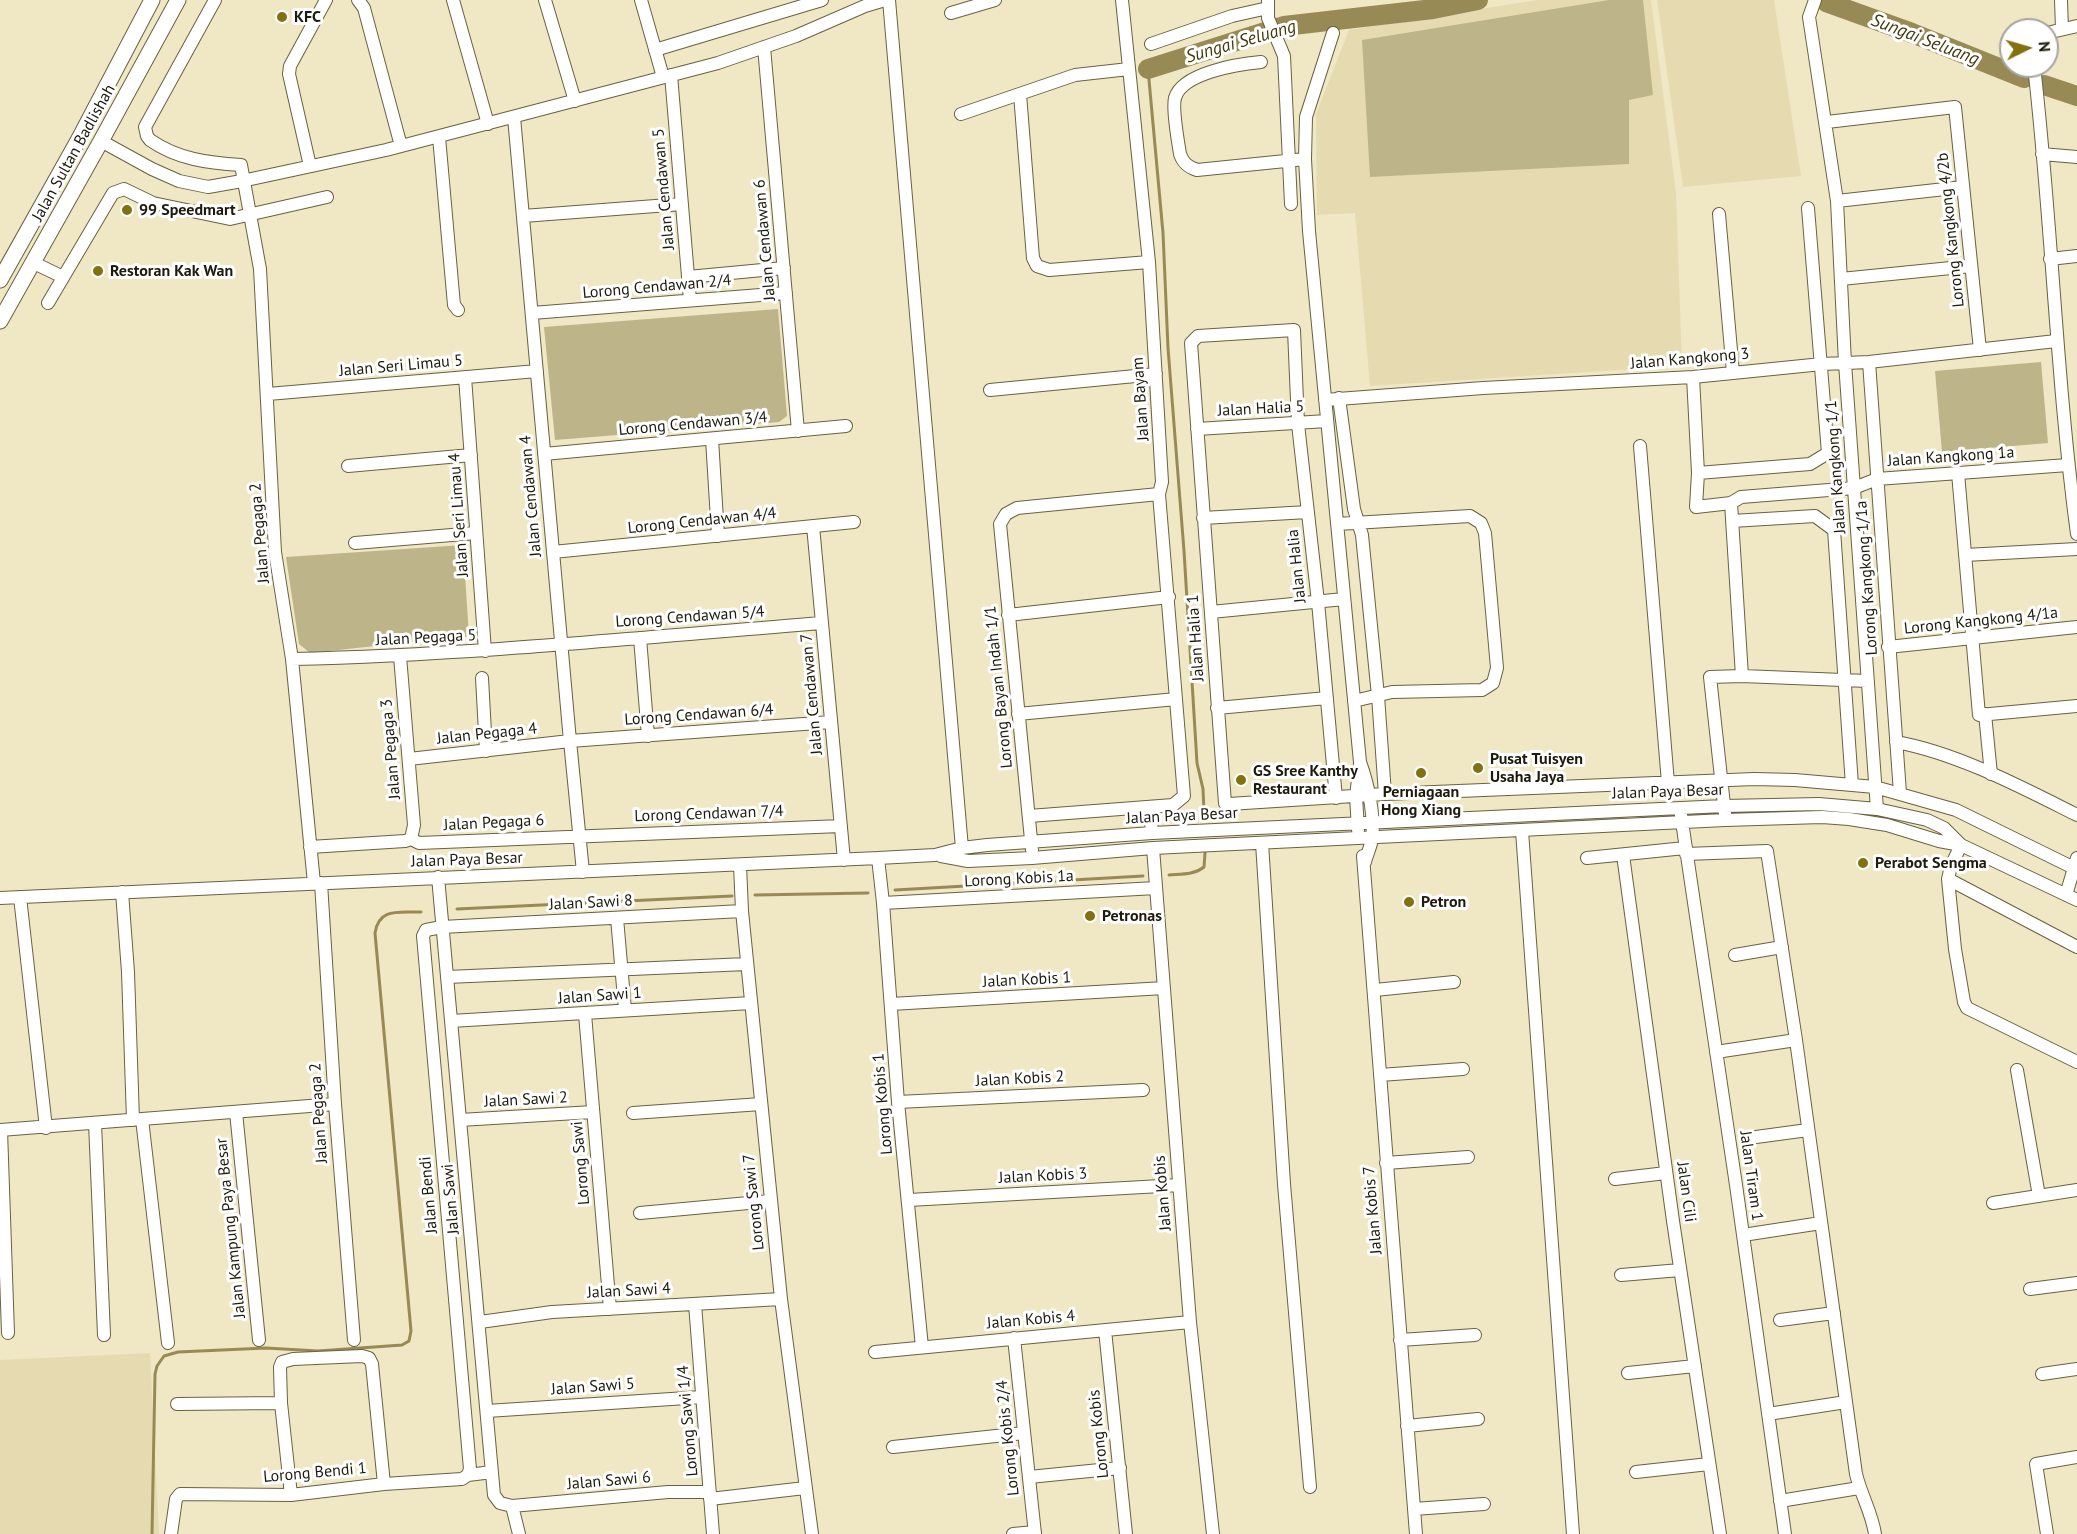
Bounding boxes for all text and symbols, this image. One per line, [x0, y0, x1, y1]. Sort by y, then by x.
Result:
place label: KFC [294, 7, 321, 27]
marker: KFC [275, 10, 289, 24]
water label: Sungai Seluang [1868, 10, 1982, 70]
water label: Sungai Seluang [1183, 16, 1299, 68]
north arrow [1999, 18, 2059, 78]
text: N [2035, 40, 2055, 53]
street label: Jalan Sultan Badlishah [28, 81, 120, 225]
street label: Jalan Cendawan 5 [649, 128, 679, 250]
street label: Lorong Kangkong 4/2b [1933, 152, 1969, 308]
street label: Jalan Cendawan 6 [750, 179, 780, 301]
place label: 99 Speedmart [139, 200, 236, 220]
marker: 99 Speedmart [120, 203, 134, 217]
place label: Restoran Kak Wan [110, 261, 233, 281]
marker: Restoran Kak Wan [91, 264, 105, 278]
street label: Lorong Cendawan 2/4 [582, 271, 732, 303]
street label: Jalan Kangkong 3 [1630, 344, 1750, 374]
street label: Jalan Seri Limau 5 [338, 351, 464, 381]
street label: Jalan Bayam [1128, 356, 1154, 442]
street label: Jalan Halia 5 [1217, 397, 1305, 421]
street label: Jalan Kangkong 1/1 [1822, 400, 1850, 534]
street label: Lorong Cendawan 3/4 [618, 408, 768, 440]
street label: Jalan Cendawan 4 [516, 435, 546, 557]
street label: Jalan Kangkong 1a [1887, 443, 2015, 471]
street label: Jalan Seri Limau 4 [445, 453, 473, 577]
street label: Jalan Pegaga 2 [246, 482, 274, 584]
street label: Lorong Kangkong 1/1a [1852, 500, 1882, 656]
street label: Lorong Cendawan 4/4 [627, 504, 777, 538]
street label: Jalan Halia [1284, 528, 1310, 604]
street label: Jalan Halia 1 [1183, 594, 1209, 682]
street label: Lorong Cendawan 5/4 [615, 602, 765, 632]
street label: Lorong Kangkong 4/1a [1903, 603, 2059, 639]
street label: Lorong Bayan Indah 1/1 [981, 605, 1017, 769]
street label: Jalan Pegaga 5 [375, 626, 477, 650]
street label: Jalan Cendawan 7 [797, 633, 827, 755]
street label: Jalan Pegaga 3 [377, 698, 405, 800]
street label: Lorong Cendawan 6/4 [624, 700, 774, 730]
street label: Jalan Pegaga 4 [436, 719, 538, 749]
place label: Pusat Tuisyen Usaha Jaya [1490, 749, 1583, 787]
place label: GS Sree Kanthy Restaurant [1253, 761, 1358, 799]
marker: Pusat Tuisyen Usaha Jaya [1471, 761, 1485, 775]
marker: Perniagaan Hong Xiang [1414, 766, 1428, 780]
marker: GS Sree Kanthy Restaurant [1234, 773, 1248, 787]
street label: Jalan Paya Besar [1612, 780, 1724, 804]
place label: Perniagaan Hong Xiang [1381, 782, 1461, 820]
street label: Lorong Cendawan 7/4 [634, 802, 784, 826]
street label: Jalan Paya Besar [1126, 803, 1238, 829]
street label: Jalan Pegaga 6 [443, 811, 545, 835]
street label: Jalan Paya Besar [411, 848, 523, 872]
place label: Perabot Sengma [1875, 853, 1987, 873]
marker: Perabot Sengma [1856, 856, 1870, 870]
street label: Lorong Kobis 1a [964, 867, 1074, 891]
street label: Jalan Sawi 8 [549, 891, 633, 915]
place label: Petron [1421, 892, 1466, 912]
marker: Petron [1402, 895, 1416, 909]
place label: Petronas [1102, 906, 1162, 926]
marker: Petronas [1083, 909, 1097, 923]
street label: Jalan Kobis 1 [982, 968, 1072, 992]
street label: Jalan Sawi 1 [558, 984, 642, 1008]
street label: Lorong Kobis 1 [869, 1052, 897, 1156]
street label: Jalan Pegaga 2 [306, 1062, 332, 1164]
street label: Jalan Kobis 2 [975, 1067, 1065, 1091]
street label: Jalan Sawi 2 [484, 1088, 568, 1112]
street label: Lorong Sawi [568, 1120, 594, 1206]
street label: Jalan Tiram 1 [1735, 1130, 1767, 1222]
street label: Jalan Kampung Paya Besar [212, 1137, 250, 1319]
street label: Lorong Sawi 7 [739, 1153, 769, 1251]
street label: Jalan Kobis [1150, 1155, 1176, 1231]
street label: Jalan Bendi [416, 1156, 442, 1234]
street label: Jalan Cili [1672, 1161, 1700, 1223]
street label: Jalan Sawi [438, 1163, 464, 1235]
street label: Jalan Kobis 3 [998, 1164, 1088, 1188]
street label: Jalan Kobis 7 [1360, 1165, 1386, 1255]
street label: Jalan Sawi 4 [587, 1279, 671, 1303]
street label: Jalan Kobis 4 [986, 1307, 1076, 1333]
street label: Lorong Sawi 1/4 [674, 1365, 702, 1477]
street label: Jalan Sawi 5 [551, 1375, 635, 1399]
street label: Lorong Kobis 2/4 [992, 1379, 1024, 1497]
street label: Lorong Kobis [1085, 1389, 1113, 1479]
street label: Lorong Bendi 1 [263, 1459, 367, 1487]
street label: Jalan Sawi 6 [566, 1468, 652, 1494]

